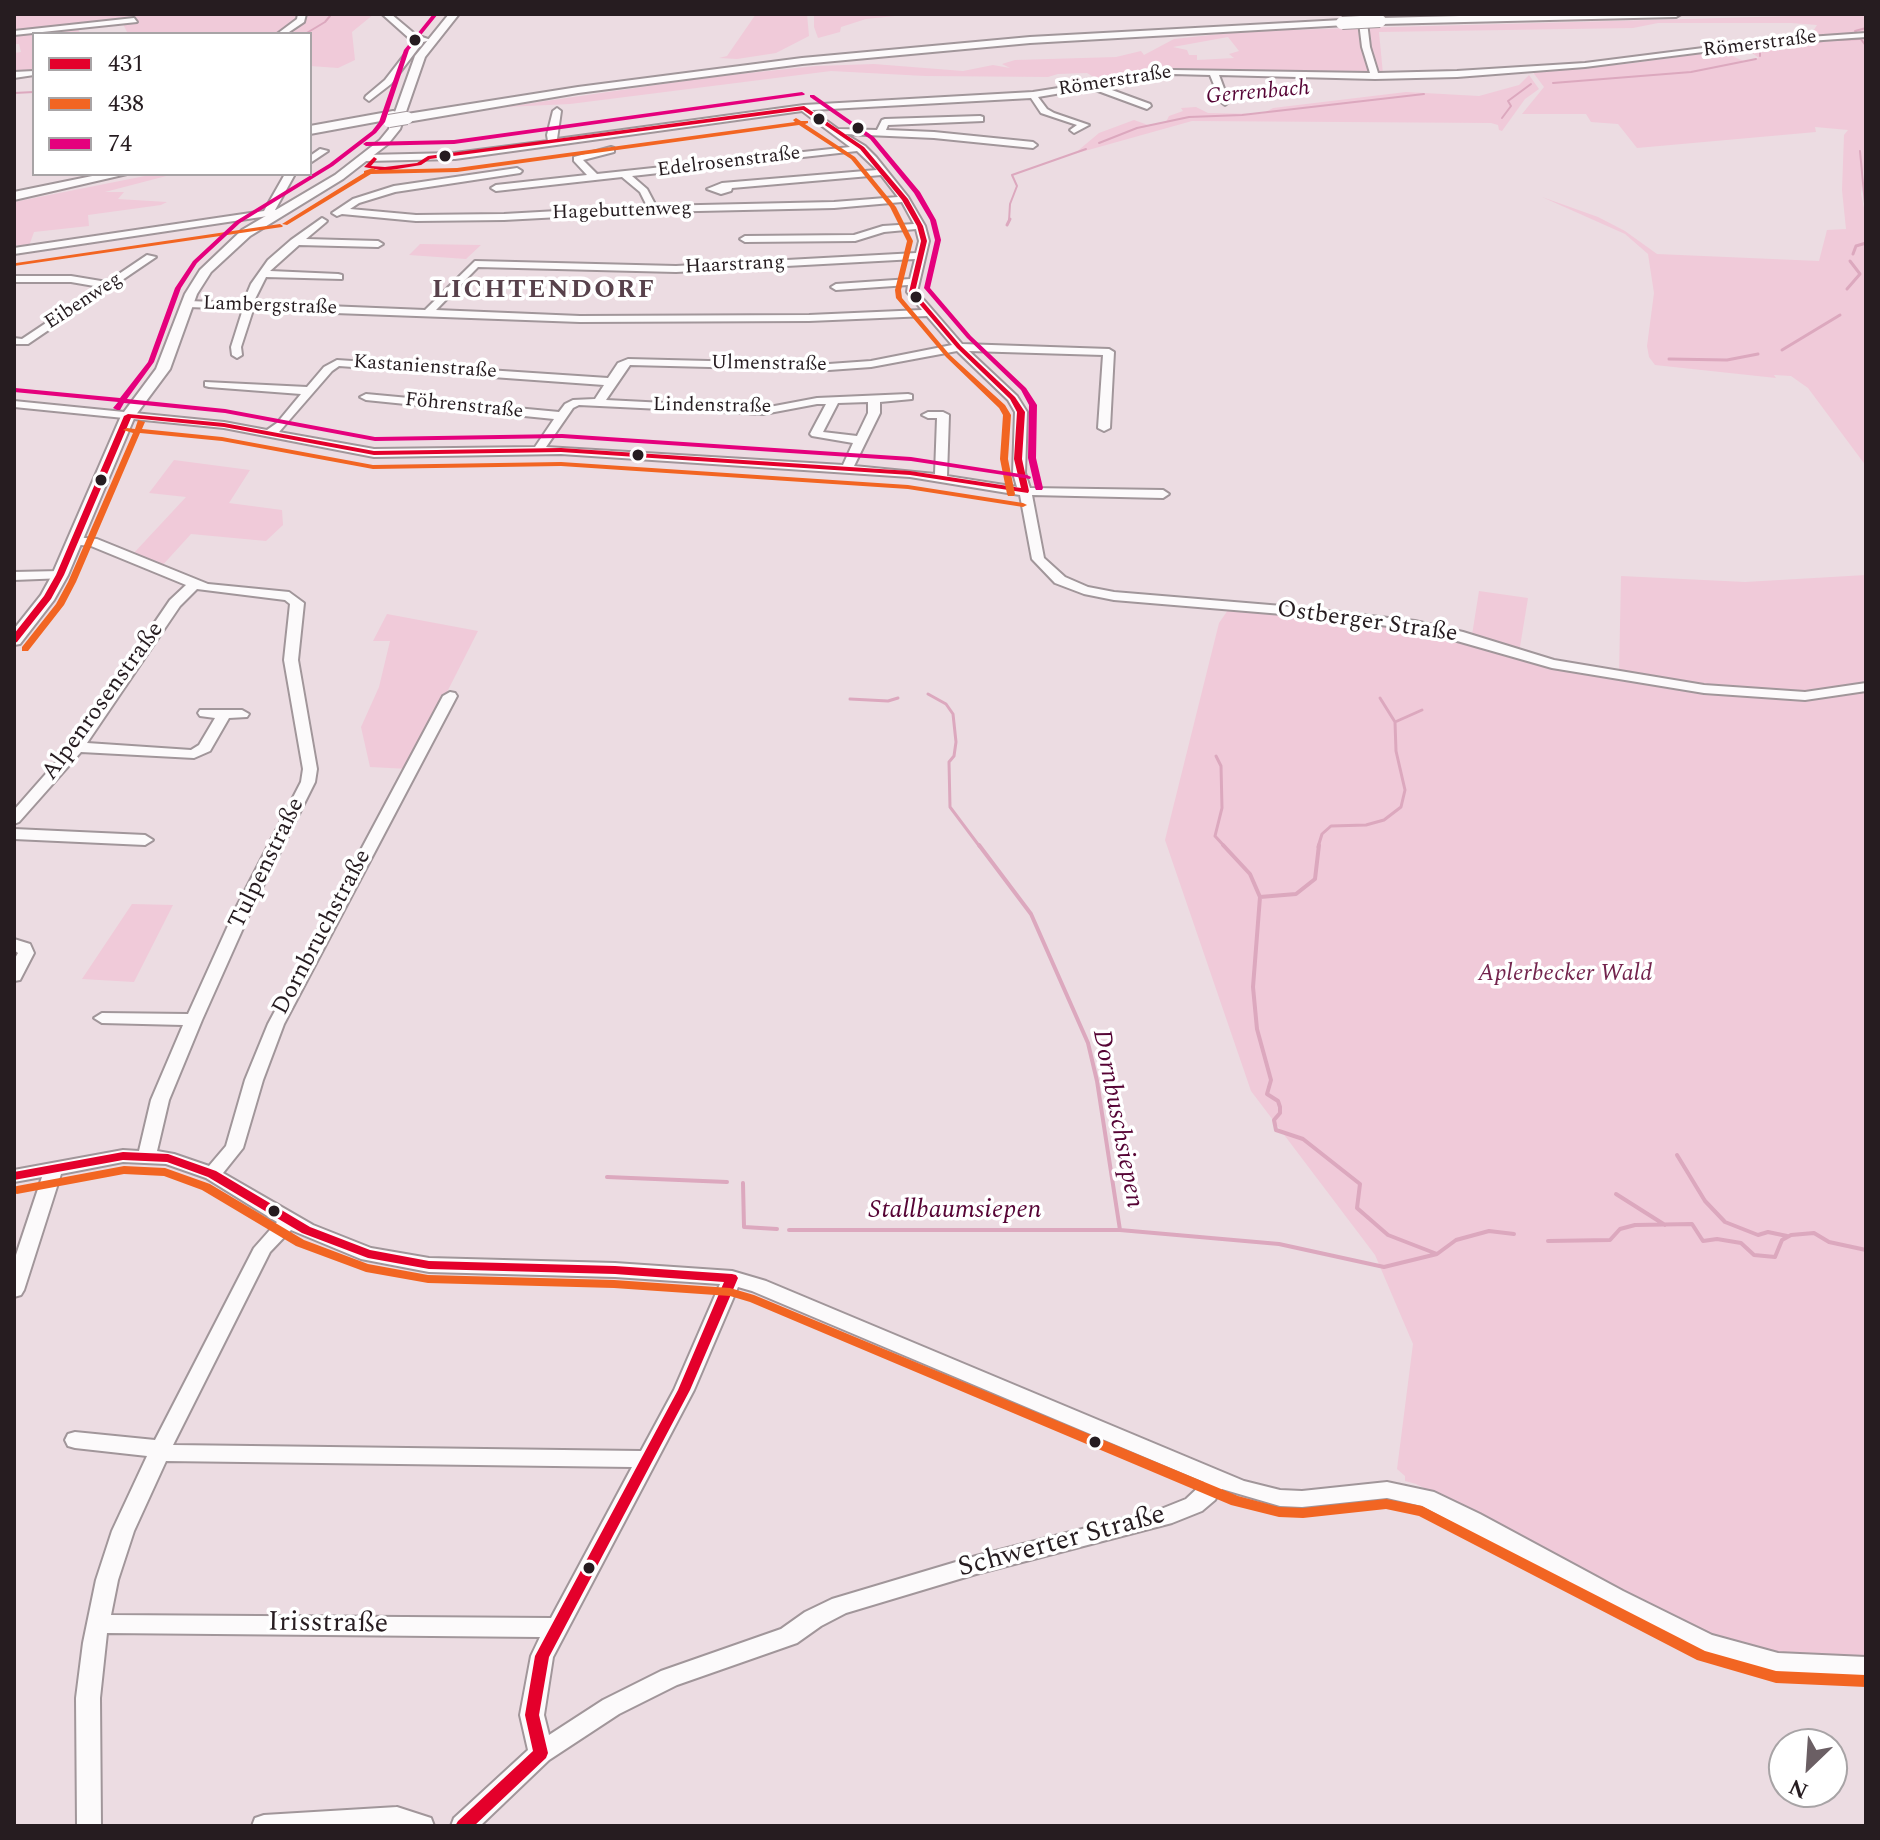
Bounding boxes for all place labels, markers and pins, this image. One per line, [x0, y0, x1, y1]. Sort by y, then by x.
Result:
unlabelled marker [407, 32, 423, 48]
unlabelled marker [811, 111, 827, 127]
unlabelled marker [850, 120, 866, 136]
unlabelled marker [437, 148, 453, 164]
unlabelled marker [908, 289, 924, 305]
unlabelled marker [630, 447, 646, 463]
unlabelled marker [93, 472, 109, 488]
unlabelled marker [266, 1203, 282, 1219]
unlabelled marker [1087, 1434, 1103, 1450]
unlabelled marker [581, 1560, 597, 1576]

